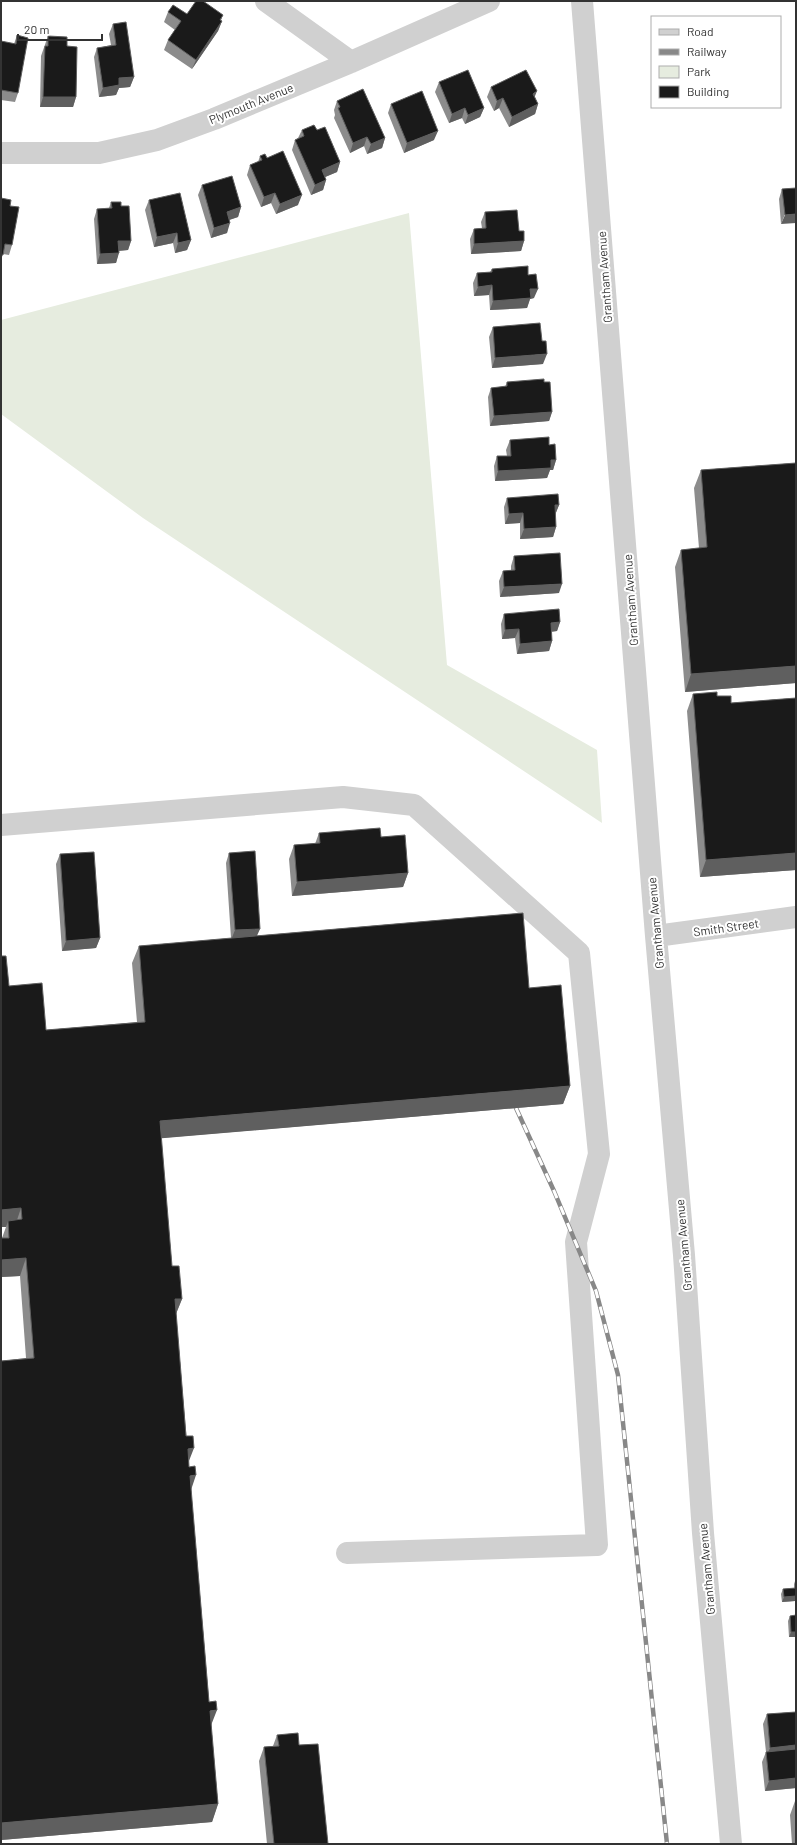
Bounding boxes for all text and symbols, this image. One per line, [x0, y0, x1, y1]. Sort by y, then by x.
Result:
scale bar [18, 16, 102, 42]
legend [651, 16, 781, 108]
text: 20 m [24, 22, 50, 36]
text: Road [687, 24, 714, 38]
text: Railway [687, 44, 727, 58]
text: Park [687, 64, 711, 78]
street label: Plymouth Avenue [207, 80, 295, 126]
text: Building [687, 84, 729, 98]
street label: Grantham Avenue [594, 231, 614, 323]
street label: Grantham Avenue [620, 554, 640, 646]
street label: Grantham Avenue [644, 877, 666, 969]
street label: Smith Street [692, 915, 760, 939]
street label: Grantham Avenue [672, 1199, 694, 1291]
street label: Grantham Avenue [695, 1523, 717, 1615]

